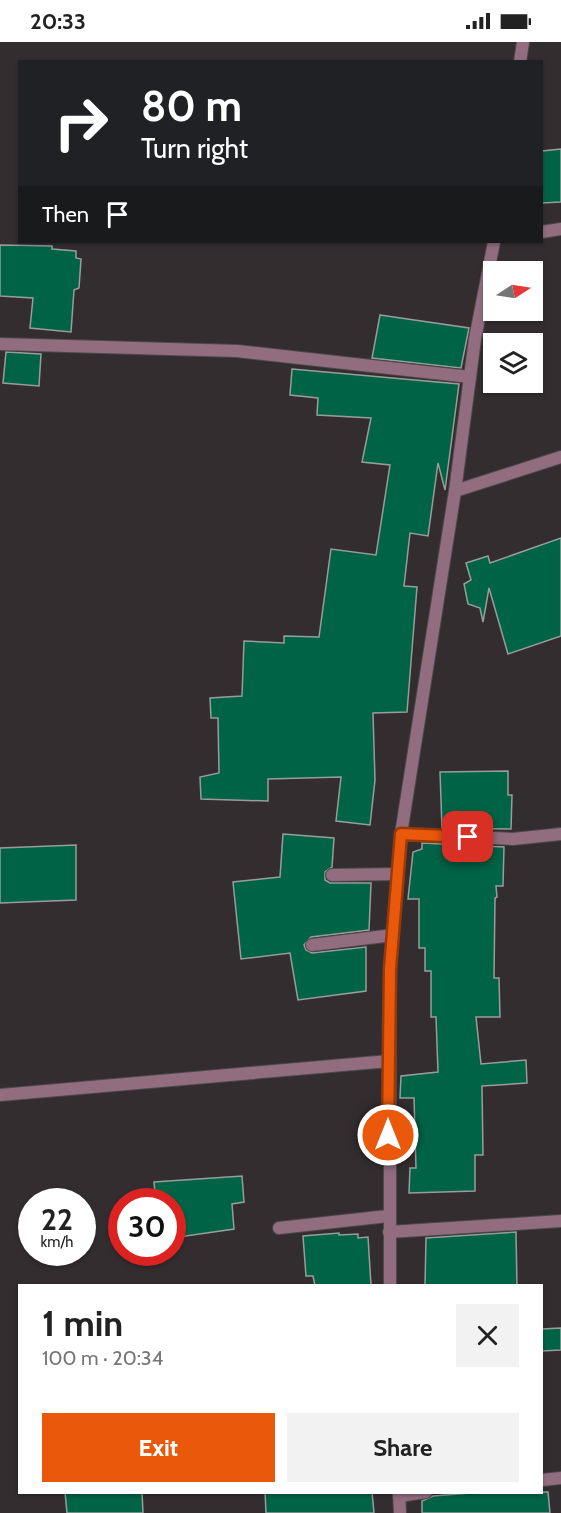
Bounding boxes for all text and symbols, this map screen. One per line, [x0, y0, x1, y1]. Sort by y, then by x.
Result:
text: 20:33 [30, 8, 86, 35]
text: 80 m [141, 80, 242, 132]
icon: right [42, 84, 120, 162]
text: Turn right [141, 132, 248, 165]
icon: arrive [101, 198, 134, 231]
text: Then [42, 201, 89, 228]
north arrow [483, 261, 543, 321]
map controls [483, 261, 543, 393]
button: layers [483, 333, 543, 393]
pin [442, 811, 493, 862]
icon: arrive [451, 820, 484, 853]
position arrow [356, 1103, 420, 1167]
speed limit sign: 30 [108, 1188, 186, 1266]
text: 22 [41, 1201, 73, 1238]
text: km/h [41, 1233, 73, 1251]
text: 1 min [42, 1301, 123, 1345]
button: close [456, 1304, 519, 1367]
text: 100 m · 20:34 [42, 1346, 163, 1370]
button: Exit [42, 1413, 275, 1482]
button: Share [287, 1413, 519, 1482]

